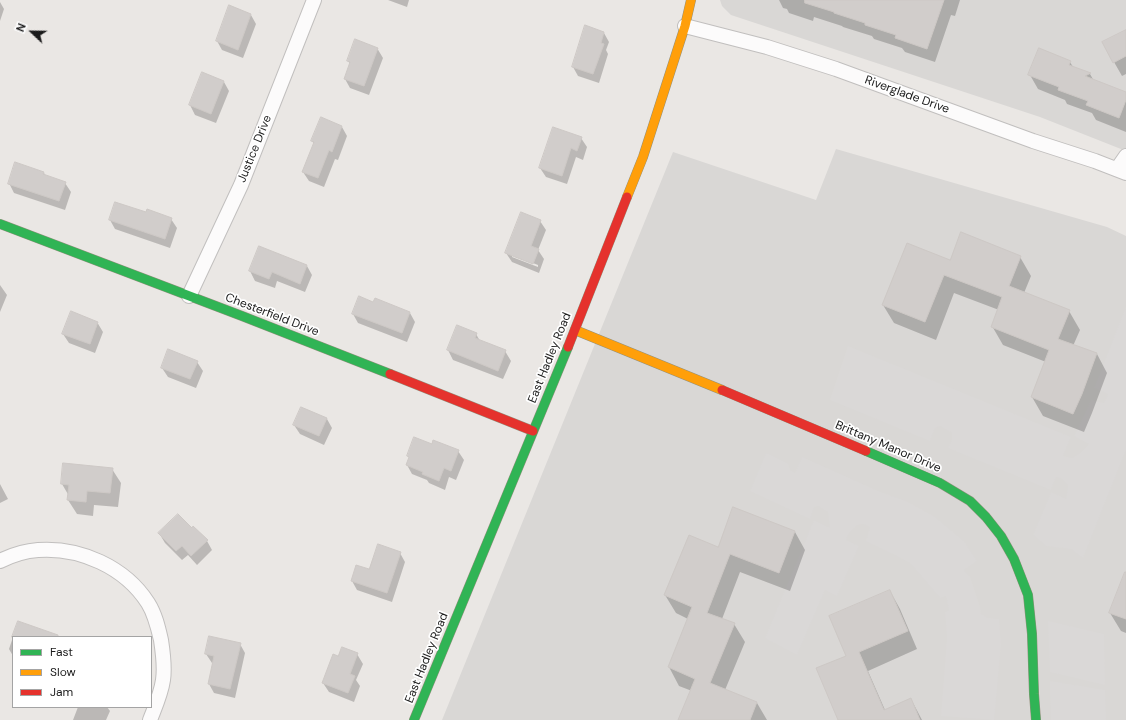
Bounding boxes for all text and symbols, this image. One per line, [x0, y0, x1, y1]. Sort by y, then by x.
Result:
north arrow [12, 12, 52, 52]
text: N [13, 21, 29, 34]
street label: Riverglade Drive [863, 73, 951, 117]
street label: Justice Drive [235, 113, 275, 185]
street label: Chesterfield Drive [223, 290, 321, 340]
street label: East Hadley Road [525, 311, 575, 405]
street label: Brittany Manor Drive [833, 418, 943, 476]
street label: East Hadley Road [402, 611, 452, 705]
legend [12, 636, 152, 708]
text: Fast [50, 644, 73, 660]
text: Slow [50, 664, 76, 680]
text: Jam [50, 684, 73, 700]

